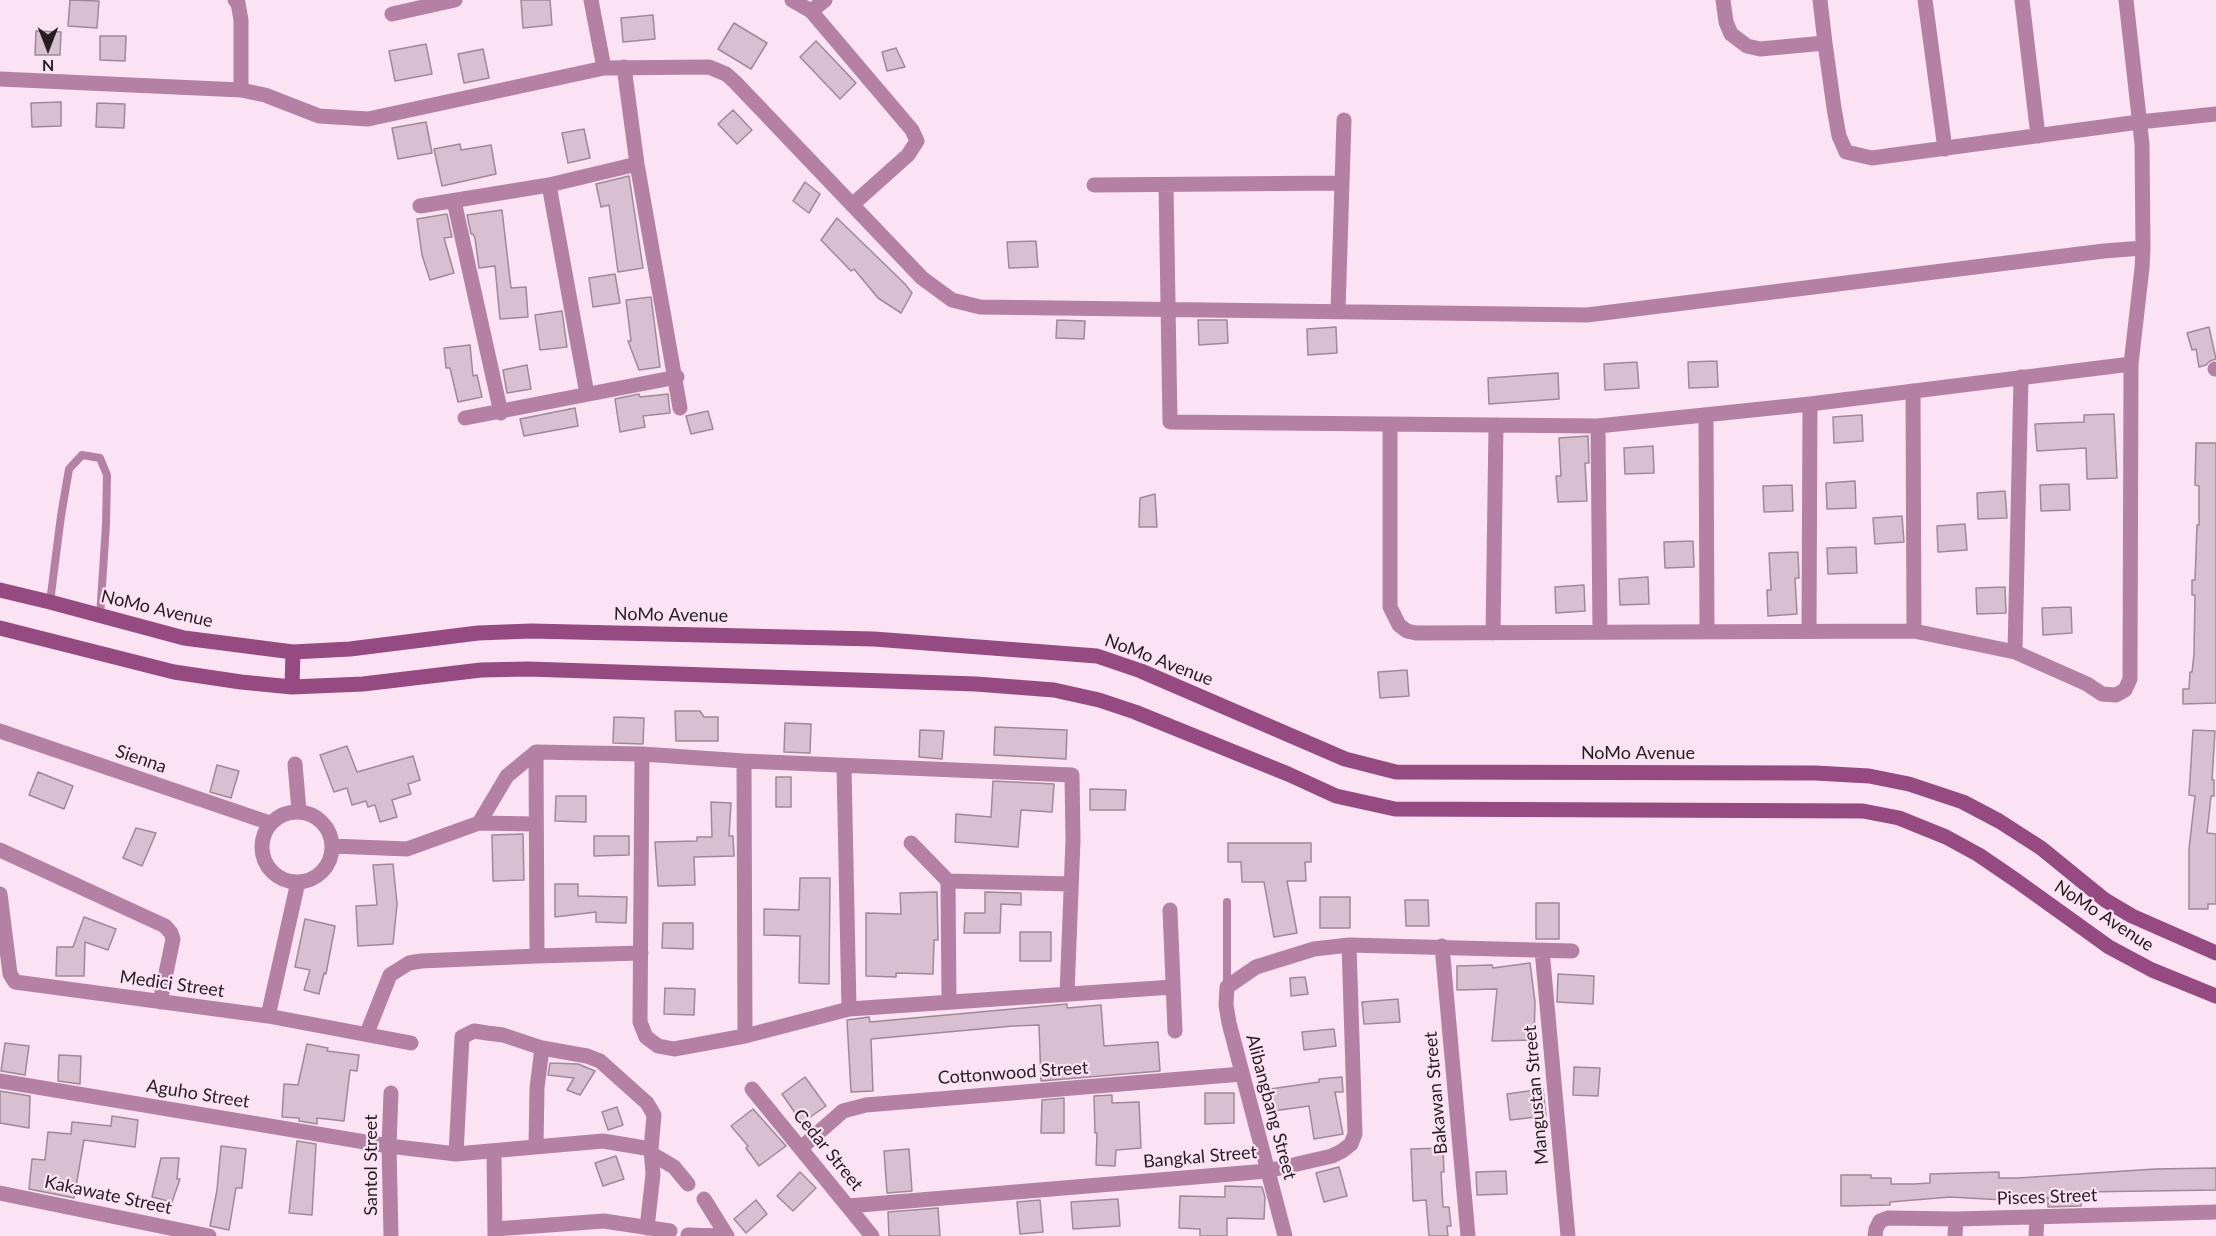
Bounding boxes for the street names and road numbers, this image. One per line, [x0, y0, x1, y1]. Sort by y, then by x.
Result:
street label: NoMo Avenue [99, 586, 215, 632]
street label: NoMo Avenue [614, 603, 728, 627]
street label: NoMo Avenue [1102, 629, 1216, 691]
street label: Sienna [113, 740, 169, 778]
street label: NoMo Avenue [1581, 742, 1695, 764]
street label: NoMo Avenue [2050, 876, 2158, 956]
street label: Medici Street [118, 966, 226, 1002]
street label: Mangustan Street [1519, 1024, 1553, 1166]
street label: Bakawan Street [1420, 1031, 1452, 1155]
street label: Alibangbang Street [1241, 1032, 1301, 1182]
street label: Cottonwood Street [937, 1057, 1089, 1089]
street label: Aguho Street [145, 1075, 251, 1113]
street label: Cedar Street [788, 1105, 868, 1195]
street label: Santol Street [360, 1114, 382, 1216]
street label: Bangkal Street [1142, 1141, 1258, 1173]
street label: Kakawate Street [42, 1171, 174, 1219]
street label: Pisces Street [1996, 1184, 2098, 1210]

